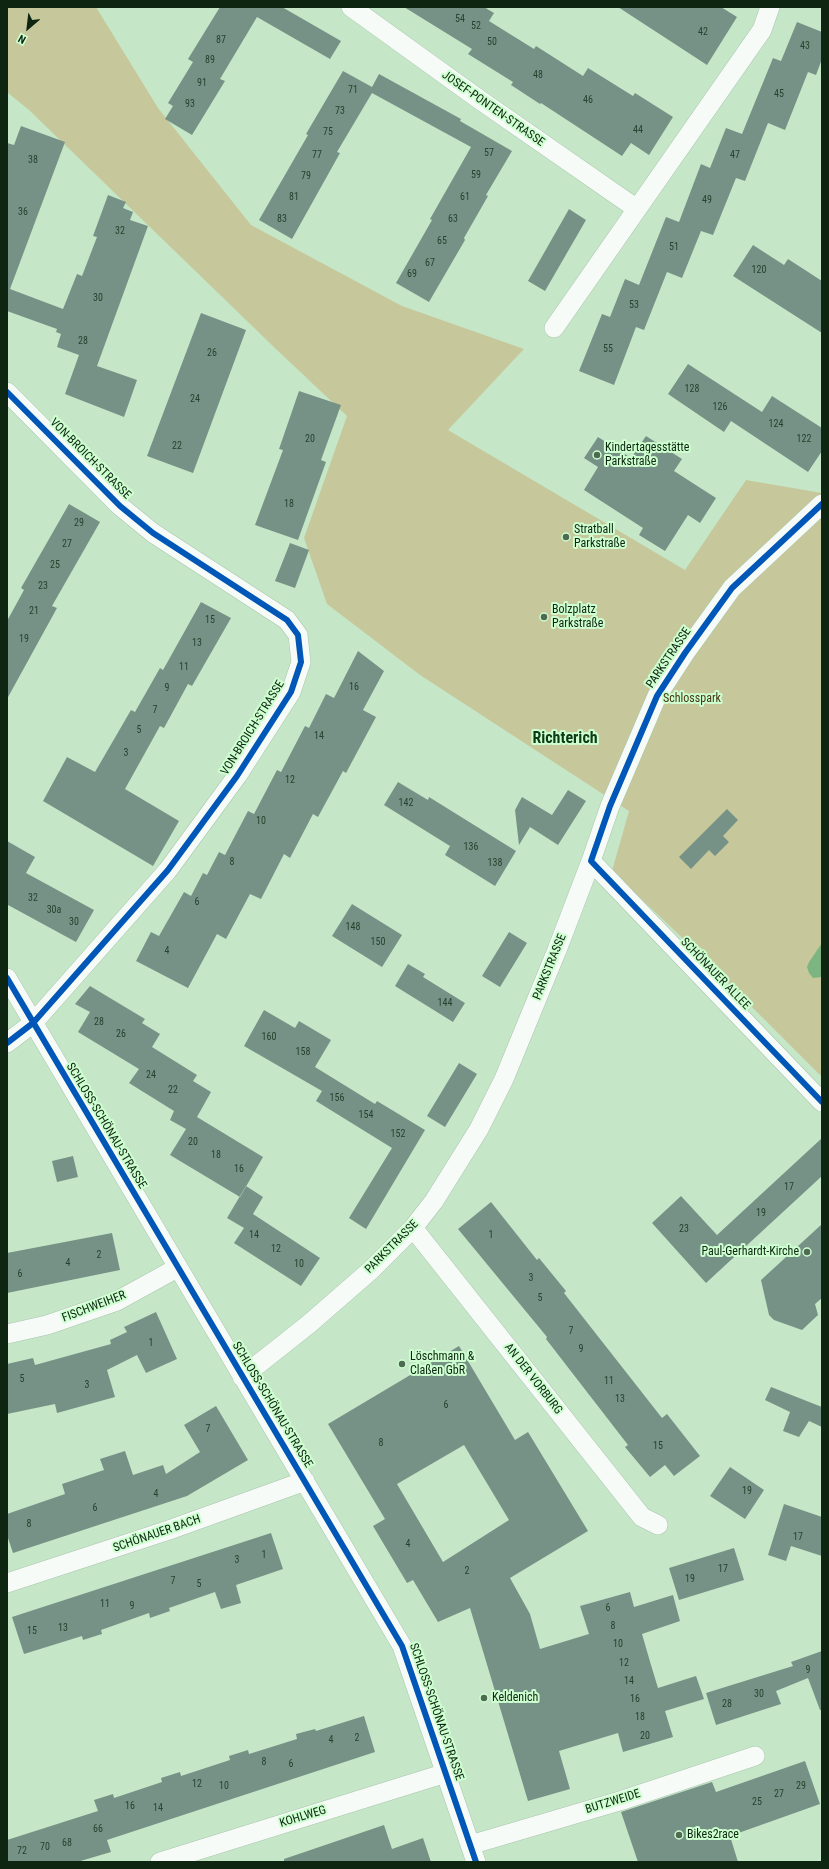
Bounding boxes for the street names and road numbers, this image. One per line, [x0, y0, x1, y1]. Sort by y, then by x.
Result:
street label: JOSEF-PONTEN-STRASSE [439, 68, 547, 150]
street label: VON-BROICH-STRASSE [46, 415, 134, 503]
street label: PARKSTRASSE [644, 625, 694, 691]
street label: VON-BROICH-STRASSE [218, 678, 288, 778]
street label: PARKSTRASSE [530, 932, 570, 1002]
street label: SCHÖNAUER ALLEE [677, 935, 753, 1013]
street label: SCHLOSS-SCHÖNAU-STRASSE [63, 1060, 149, 1192]
street label: PARKSTRASSE [362, 1217, 422, 1277]
street label: FISCHWEIHER [60, 1288, 128, 1326]
street label: SCHLOSS-SCHÖNAU-STRASSE [229, 1339, 315, 1471]
street label: AN DER VORBURG [501, 1341, 565, 1417]
street label: SCHÖNAUER BACH [111, 1512, 203, 1556]
street label: SCHLOSS-SCHÖNAU-STRASSE [406, 1641, 466, 1783]
street label: BUTZWEIDE [584, 1787, 642, 1817]
street label: KOHLWEG [278, 1803, 328, 1831]

